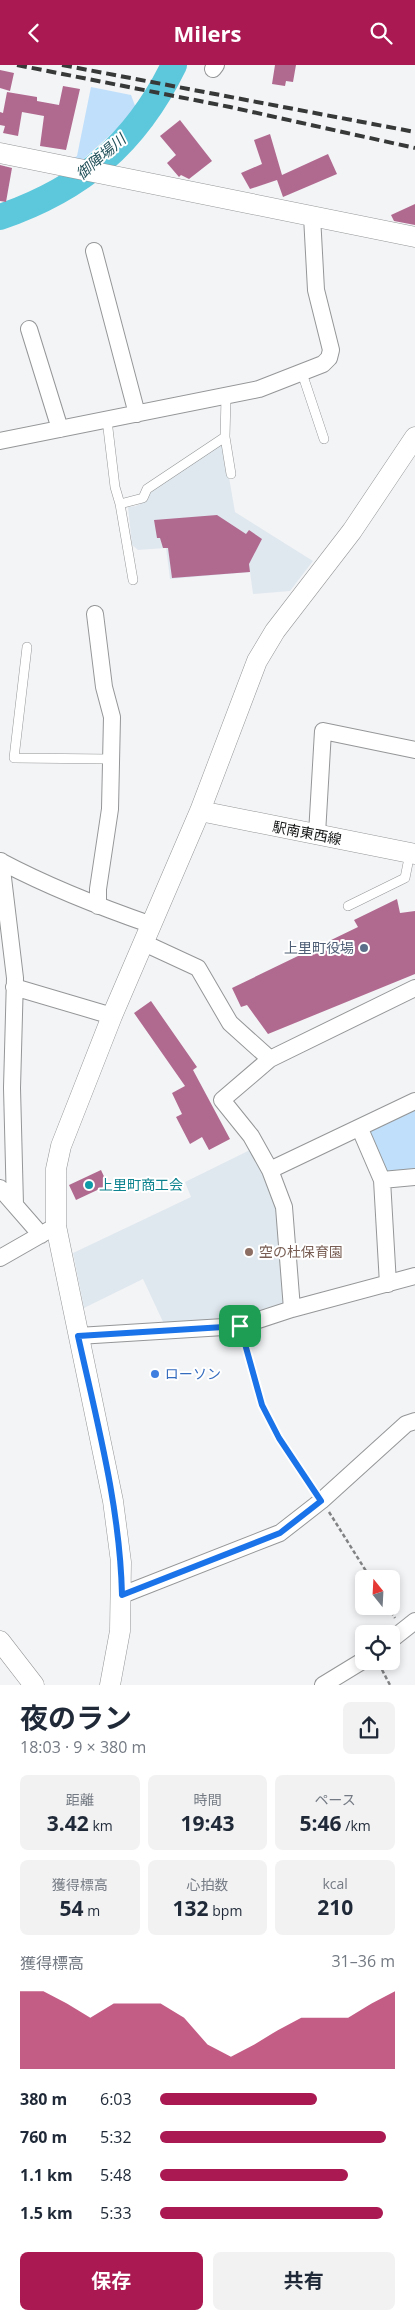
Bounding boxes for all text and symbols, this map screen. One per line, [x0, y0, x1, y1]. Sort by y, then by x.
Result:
text: Milers [173, 18, 242, 48]
icon: back [20, 19, 48, 47]
icon: search [367, 19, 395, 47]
water label: 御陣場川 [71, 128, 131, 183]
street label: 駅南東西線 [271, 817, 343, 849]
place label: 上里町役場 [284, 938, 354, 957]
marker: 上里町役場 [358, 942, 370, 954]
place label: 上里町商工会 [99, 1175, 183, 1194]
marker: 上里町商工会 [83, 1179, 95, 1191]
place label: 空の杜保育園 [259, 1242, 343, 1261]
marker: 空の杜保育園 [243, 1246, 255, 1258]
pin [219, 1305, 261, 1347]
icon: arrive [226, 1312, 254, 1340]
place label: ローソン [165, 1364, 221, 1383]
marker: ローソン [149, 1368, 161, 1380]
north arrow [355, 1570, 400, 1615]
map controls [355, 1570, 400, 1670]
button: locate [355, 1625, 400, 1670]
text: 夜のラン [20, 1698, 132, 1736]
button: share [343, 1702, 395, 1754]
text: 18:03 · 9 × 380 m [20, 1736, 146, 1758]
text: 距離 [66, 1790, 94, 1809]
text: 時間 [193, 1790, 221, 1809]
text: ペース [315, 1790, 356, 1809]
text: 3.42 [47, 1809, 89, 1837]
text: 19:43 [180, 1809, 235, 1837]
text: 5:46 [300, 1809, 342, 1837]
text: km [89, 1816, 113, 1835]
text: /km [342, 1816, 371, 1835]
text: kcal [322, 1874, 348, 1893]
text: 獲得標高 [52, 1875, 108, 1894]
text: 心拍数 [186, 1875, 228, 1894]
text: 210 [317, 1893, 353, 1921]
text: 54 [60, 1894, 84, 1922]
text: 132 [173, 1894, 209, 1922]
text: m [84, 1901, 100, 1920]
text: bpm [209, 1901, 242, 1920]
text: 31–36 m [331, 1950, 395, 1972]
text: 獲得標高 [20, 1952, 84, 1974]
text: 380 m [20, 2088, 67, 2110]
text: 6:03 [100, 2088, 132, 2110]
text: 760 m [20, 2126, 67, 2148]
text: 5:32 [100, 2126, 132, 2148]
text: 1.1 km [20, 2164, 73, 2186]
text: 5:48 [100, 2164, 132, 2186]
text: 1.5 km [20, 2202, 73, 2224]
text: 5:33 [100, 2202, 132, 2224]
button: 保存 [20, 2252, 203, 2310]
button: 共有 [213, 2252, 395, 2310]

